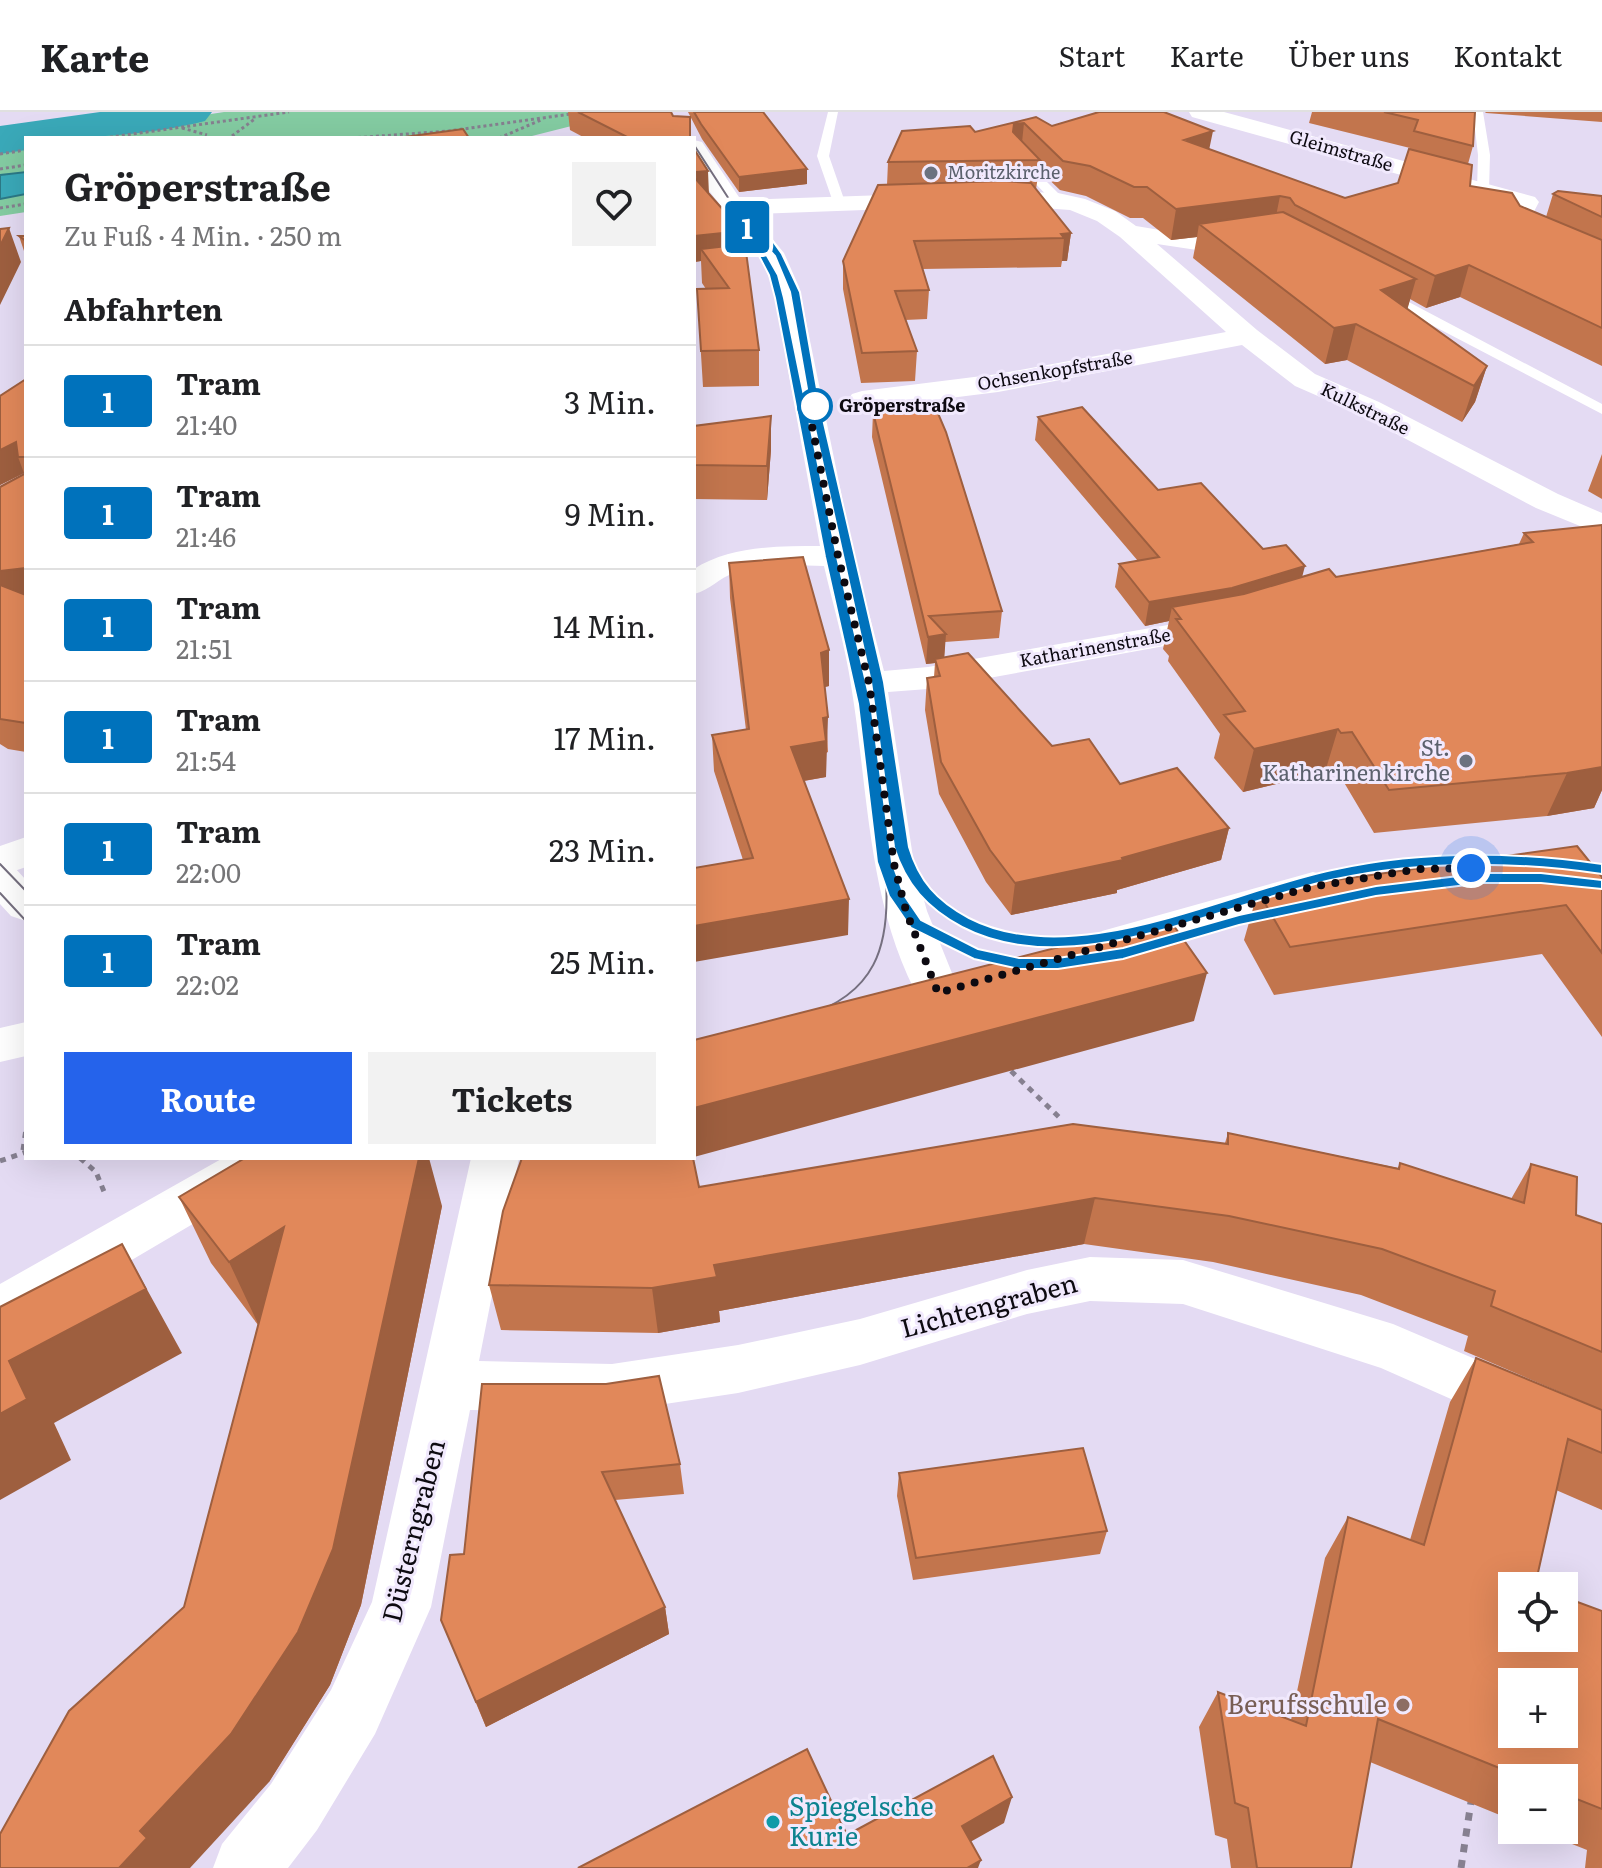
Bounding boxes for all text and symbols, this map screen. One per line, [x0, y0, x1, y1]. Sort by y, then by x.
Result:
text: Karte [40, 27, 149, 84]
text: Start [1059, 34, 1125, 76]
text: Karte [1169, 34, 1244, 76]
text: Über uns [1288, 34, 1409, 76]
text: Kontakt [1453, 34, 1562, 76]
street label: Gleimstraße [1286, 122, 1396, 177]
text: Gröperstraße [64, 156, 331, 213]
place label: Moritzkirche [947, 158, 1060, 185]
button: heart [572, 162, 656, 246]
marker: Moritzkirche [922, 164, 940, 182]
line badge: 1 [721, 201, 773, 253]
text: 1 [741, 206, 753, 248]
text: Zu Fuß · 4 Min. · 250 m [64, 215, 342, 254]
text: Abfahrten [64, 286, 223, 330]
street label: Ochsenkopfstraße [975, 343, 1134, 396]
text: Tram [176, 360, 261, 404]
street label: Kulkstraße [1317, 375, 1415, 441]
text: 3 Min. [564, 379, 656, 423]
text: 1 [102, 380, 114, 422]
marker: Gröperstraße [798, 389, 832, 423]
place label: Gröperstraße [839, 391, 966, 418]
text: 21:40 [176, 404, 237, 443]
text: Tram [176, 472, 261, 516]
text: 9 Min. [565, 491, 656, 535]
text: 1 [102, 492, 114, 534]
text: 21:46 [176, 516, 236, 555]
text: Tram [176, 584, 261, 628]
text: 14 Min. [553, 603, 656, 647]
text: 1 [102, 604, 114, 646]
street label: Katharinenstraße [1017, 620, 1172, 673]
text: 21:51 [176, 628, 232, 667]
text: Tram [176, 696, 261, 740]
text: 17 Min. [554, 715, 656, 759]
text: 1 [102, 716, 114, 758]
place label: St. Katharinenkirche [1262, 730, 1450, 788]
text: 21:54 [176, 740, 236, 779]
marker: St. Katharinenkirche [1457, 752, 1475, 770]
text: Tram [176, 808, 261, 852]
text: 23 Min. [549, 827, 656, 871]
text: 1 [102, 828, 114, 870]
your location [1451, 848, 1491, 888]
text: 22:00 [176, 852, 241, 891]
text: Tram [176, 920, 261, 964]
text: 25 Min. [550, 939, 656, 983]
text: 1 [102, 940, 114, 982]
text: 22:02 [176, 964, 239, 1003]
button: Route [64, 1052, 352, 1144]
button: Tickets [368, 1052, 656, 1144]
street label: Lichtengraben [896, 1261, 1081, 1346]
street label: Düsterngraben [370, 1435, 453, 1626]
map controls [1498, 1572, 1578, 1844]
button: locate [1498, 1572, 1578, 1652]
button: + [1498, 1668, 1578, 1748]
place label: Berufsschule [1227, 1683, 1387, 1722]
marker: Berufsschule [1394, 1696, 1412, 1714]
button: − [1498, 1764, 1578, 1844]
place label: Spiegelsche Kurie [789, 1785, 934, 1854]
marker: Spiegelsche Kurie [764, 1813, 782, 1831]

